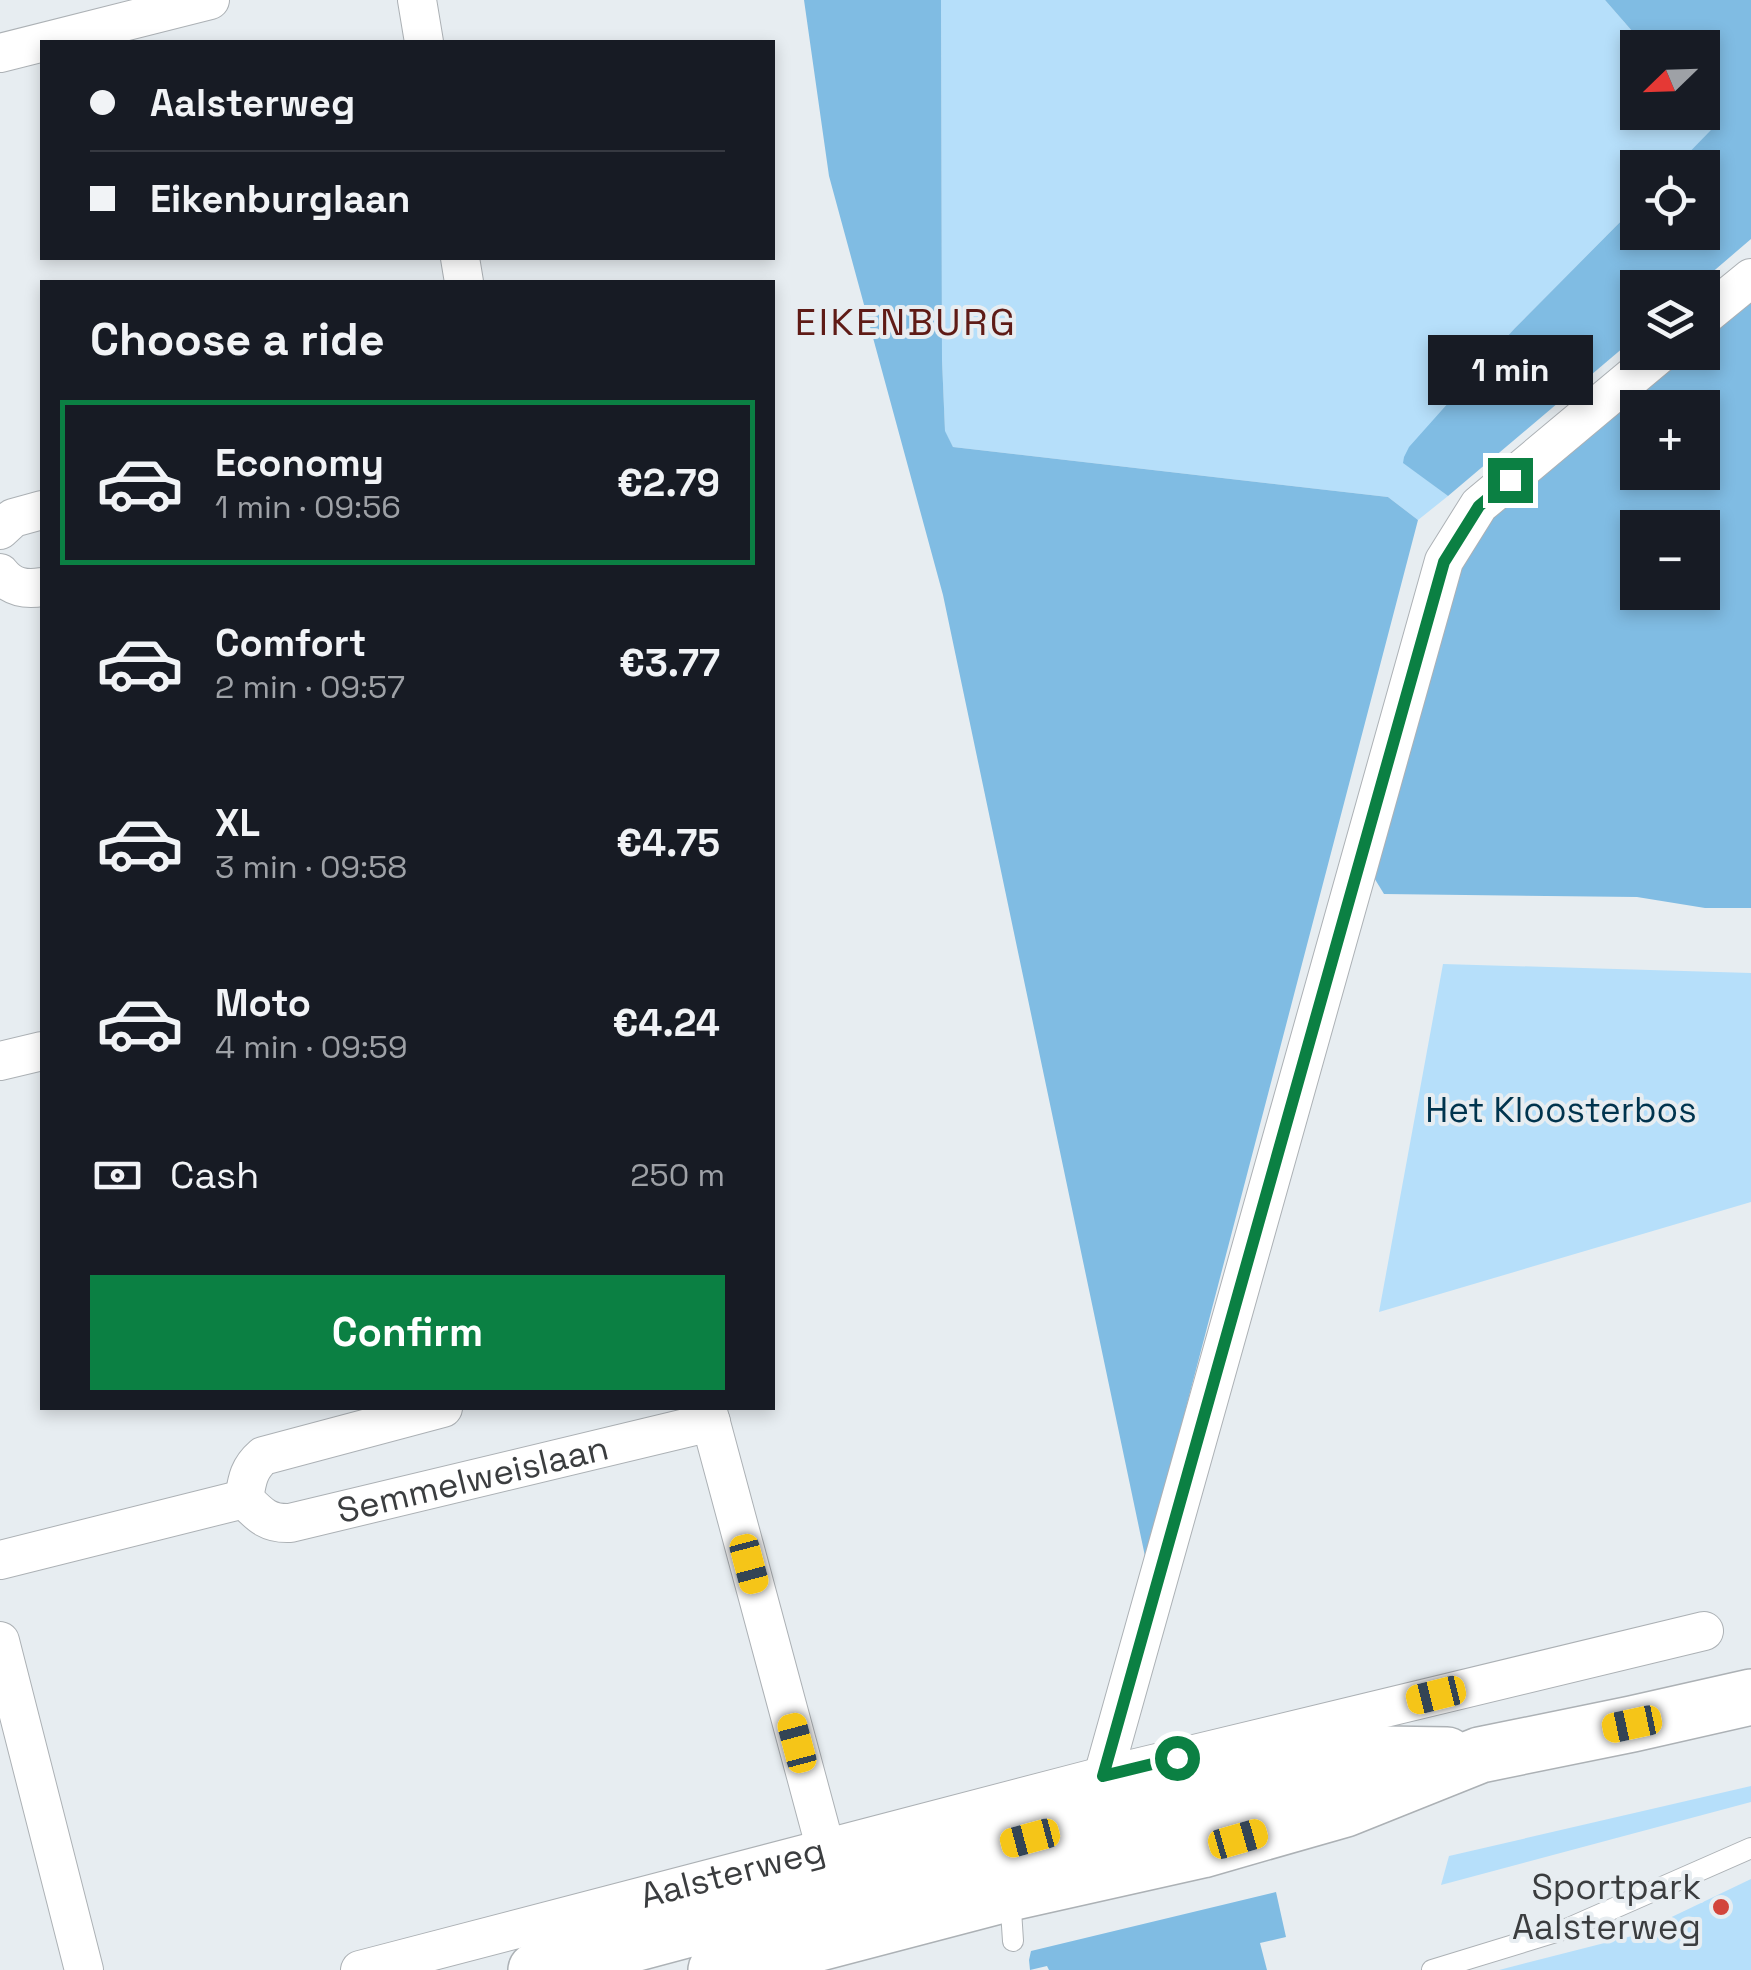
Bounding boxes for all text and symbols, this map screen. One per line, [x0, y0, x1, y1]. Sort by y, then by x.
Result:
north arrow [1620, 30, 1720, 130]
map controls [1620, 30, 1720, 610]
text: Aalsterweg [150, 79, 355, 127]
button: locate [1620, 150, 1720, 250]
text: Eikenburglaan [150, 175, 411, 223]
button: layers [1620, 270, 1720, 370]
district label: EIKENBURG [795, 298, 1017, 346]
text: Choose a ride [90, 311, 385, 368]
callout: 1 min [1428, 335, 1592, 405]
text: 1 min [1471, 350, 1550, 390]
button: + [1620, 390, 1720, 490]
icon: car [95, 438, 185, 528]
text: Economy [215, 439, 384, 487]
route end [1488, 458, 1533, 503]
text: €2.79 [617, 459, 720, 507]
text: 1 min · 09:56 [215, 487, 401, 527]
button: − [1620, 510, 1720, 610]
icon: car [95, 618, 185, 708]
text: Comfort [215, 619, 366, 667]
text: €3.77 [619, 639, 720, 687]
text: 2 min · 09:57 [215, 667, 405, 707]
icon: car [95, 798, 185, 888]
text: XL [215, 799, 260, 847]
text: €4.75 [616, 819, 720, 867]
text: 3 min · 09:58 [215, 847, 407, 887]
icon: car [95, 978, 185, 1068]
text: Moto [215, 979, 311, 1027]
text: €4.24 [613, 999, 720, 1047]
text: 4 min · 09:59 [215, 1027, 408, 1067]
park label: Het Kloosterbos [1425, 1088, 1697, 1132]
icon: cash [90, 1148, 145, 1203]
text: Cash [170, 1151, 259, 1199]
text: 250 m [630, 1155, 725, 1195]
button: Confirm [90, 1275, 725, 1390]
street label: Semmelweislaan [333, 1425, 613, 1533]
car [727, 1531, 771, 1597]
car [1403, 1673, 1469, 1717]
car [1600, 1703, 1664, 1745]
car [775, 1710, 819, 1776]
route start [1155, 1736, 1200, 1781]
car [997, 1816, 1063, 1860]
car [1205, 1816, 1271, 1862]
street label: Aalsterweg [635, 1828, 830, 1918]
place label: Sportpark Aalsterweg [1512, 1865, 1701, 1949]
marker: Sportpark Aalsterweg [1710, 1896, 1732, 1918]

